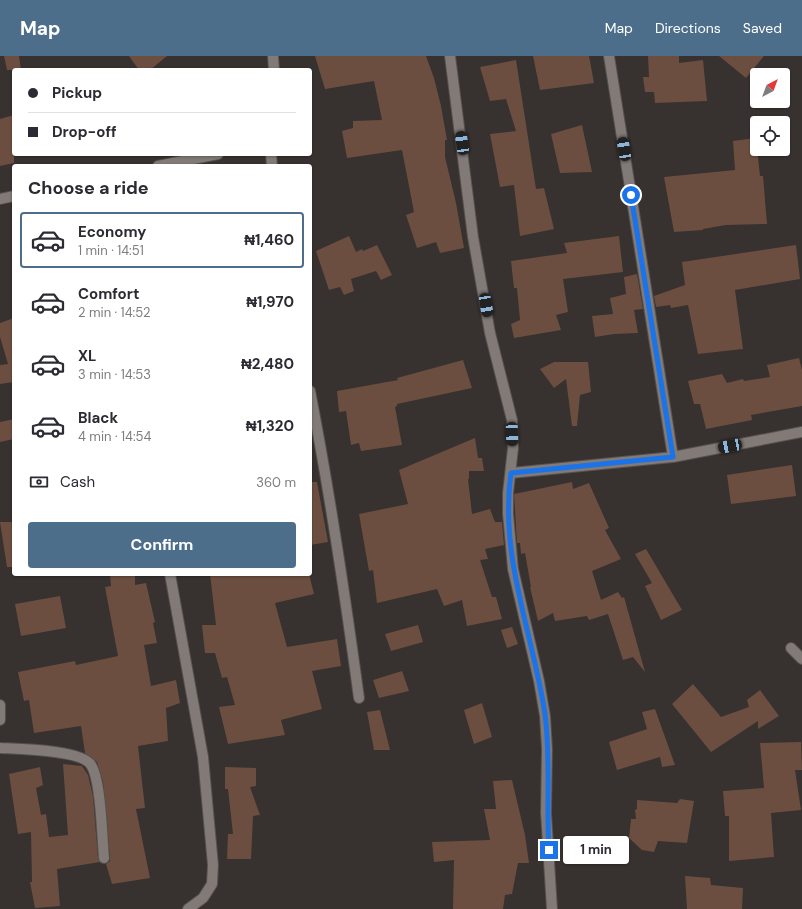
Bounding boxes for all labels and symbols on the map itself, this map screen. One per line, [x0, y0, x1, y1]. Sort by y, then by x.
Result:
north arrow [750, 68, 790, 108]
car [454, 130, 470, 156]
car [616, 136, 632, 162]
route start [622, 186, 640, 204]
car [478, 292, 494, 318]
car [506, 422, 518, 446]
car [717, 438, 743, 454]
callout: 1 min [563, 836, 629, 864]
route end [540, 841, 558, 859]

